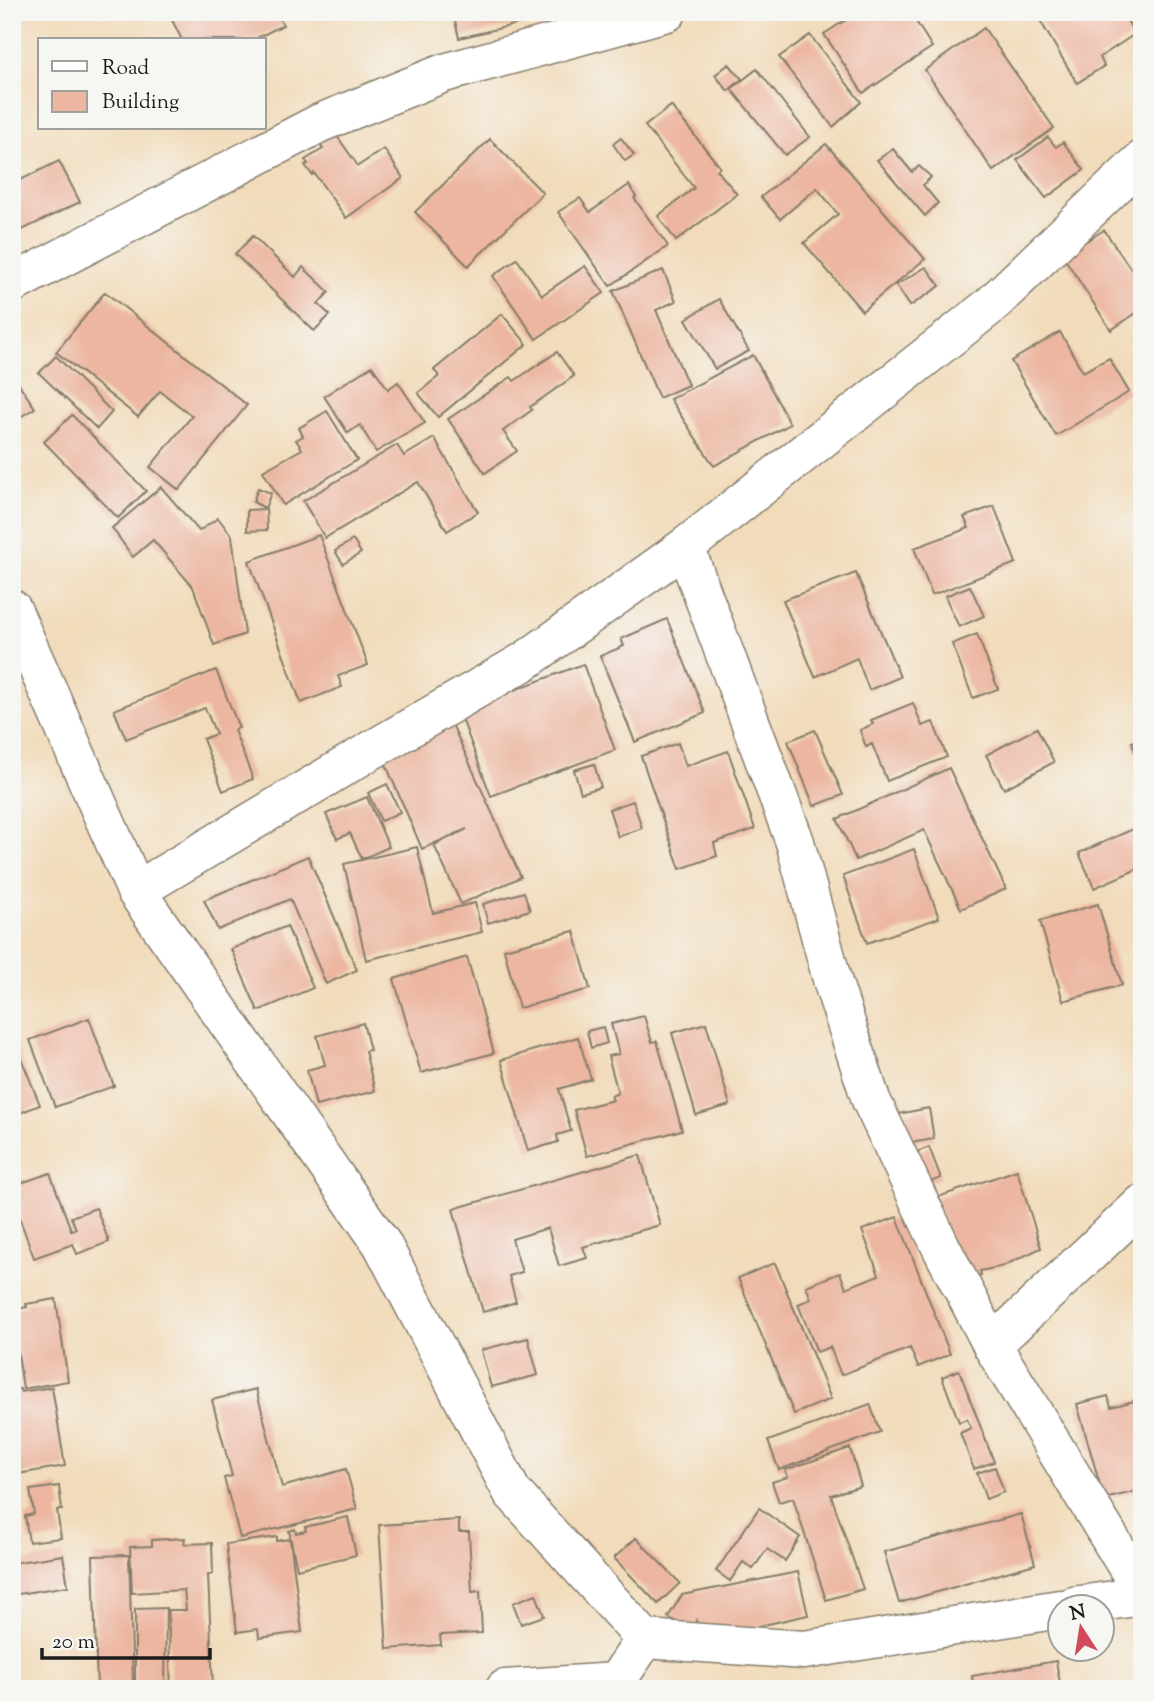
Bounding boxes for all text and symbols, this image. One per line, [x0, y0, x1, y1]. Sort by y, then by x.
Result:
legend [38, 38, 266, 130]
text: Road [102, 54, 149, 84]
text: Building [102, 88, 179, 118]
north arrow [1046, 1592, 1116, 1662]
text: N [1068, 1599, 1088, 1629]
scale bar [42, 1617, 210, 1661]
text: 20 m [52, 1628, 95, 1658]

